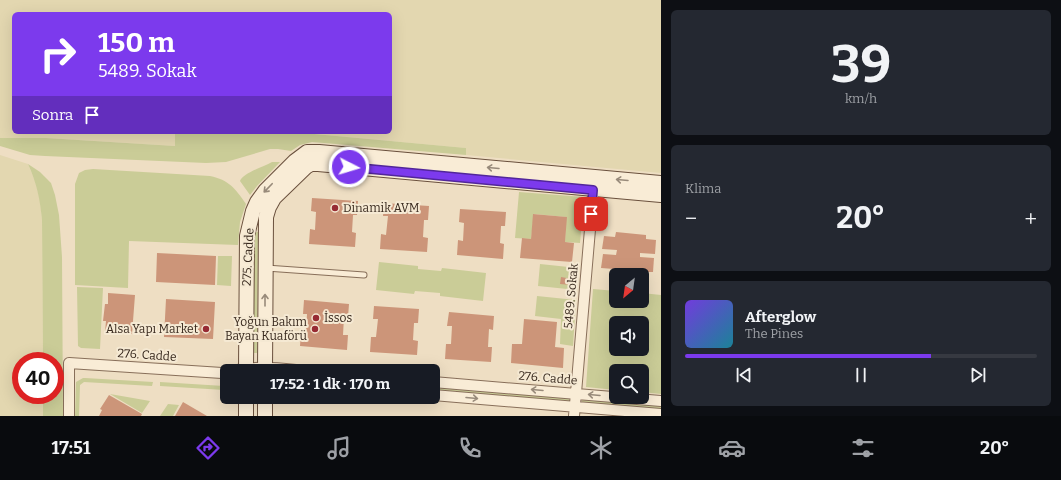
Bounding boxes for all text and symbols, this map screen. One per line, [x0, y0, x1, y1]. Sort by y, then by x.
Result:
text: 150 m [98, 26, 175, 59]
icon: right [32, 28, 84, 80]
text: 39 [831, 33, 891, 96]
text: 5489. Sokak [98, 60, 197, 82]
text: km/h [845, 91, 877, 106]
icon: arrive [81, 104, 103, 126]
text: Sonra [32, 106, 73, 124]
position arrow [328, 146, 370, 188]
one-way arrow [487, 164, 500, 172]
one-way arrow [616, 176, 629, 183]
text: Klima [685, 181, 721, 196]
one-way arrow [263, 183, 273, 193]
pin [574, 197, 608, 231]
text: 20° [836, 200, 885, 236]
place label: Dinamik AVM [343, 201, 420, 215]
marker: Dinamik AVM [330, 203, 340, 213]
icon: arrive [580, 203, 602, 225]
text: − [685, 205, 697, 232]
text: + [1024, 205, 1037, 232]
street label: 275. Cadde [239, 228, 257, 286]
street label: 5489. Sokak [561, 262, 581, 329]
north arrow [609, 268, 649, 308]
map controls [609, 268, 649, 404]
one-way arrow [261, 294, 269, 307]
text: Afterglow [745, 308, 816, 326]
place label: İssos [324, 310, 352, 325]
marker: İssos [311, 313, 321, 323]
place label: Yoğun Bakım Bayan Kuaförü [225, 315, 308, 343]
button: sound [609, 316, 649, 356]
place label: Alsa Yapı Market [106, 322, 199, 336]
marker: Alsa Yapı Market [201, 324, 211, 334]
marker: Yoğun Bakım Bayan Kuaförü [310, 324, 320, 334]
text: The Pines [745, 326, 803, 341]
street label: 276. Cadde [117, 346, 177, 364]
speed limit sign: 40 [12, 352, 64, 404]
button: search [609, 364, 649, 404]
icon: previous [733, 364, 755, 386]
icon: pause [850, 364, 872, 386]
icon: next [967, 364, 989, 386]
street label: 276. Cadde [518, 368, 578, 388]
text: 17:52 · 1 dk · 170 m [270, 375, 390, 393]
one-way arrow [531, 387, 544, 394]
one-way arrow [588, 392, 601, 399]
one-way arrow [465, 395, 478, 402]
icon: directions [194, 434, 222, 462]
icon: music [325, 434, 353, 462]
icon: phone [456, 434, 484, 462]
icon: climate [587, 434, 615, 462]
icon: car [718, 434, 746, 462]
icon: filters [849, 434, 877, 462]
text: 17:51 [52, 437, 90, 459]
text: 20° [980, 437, 1009, 459]

